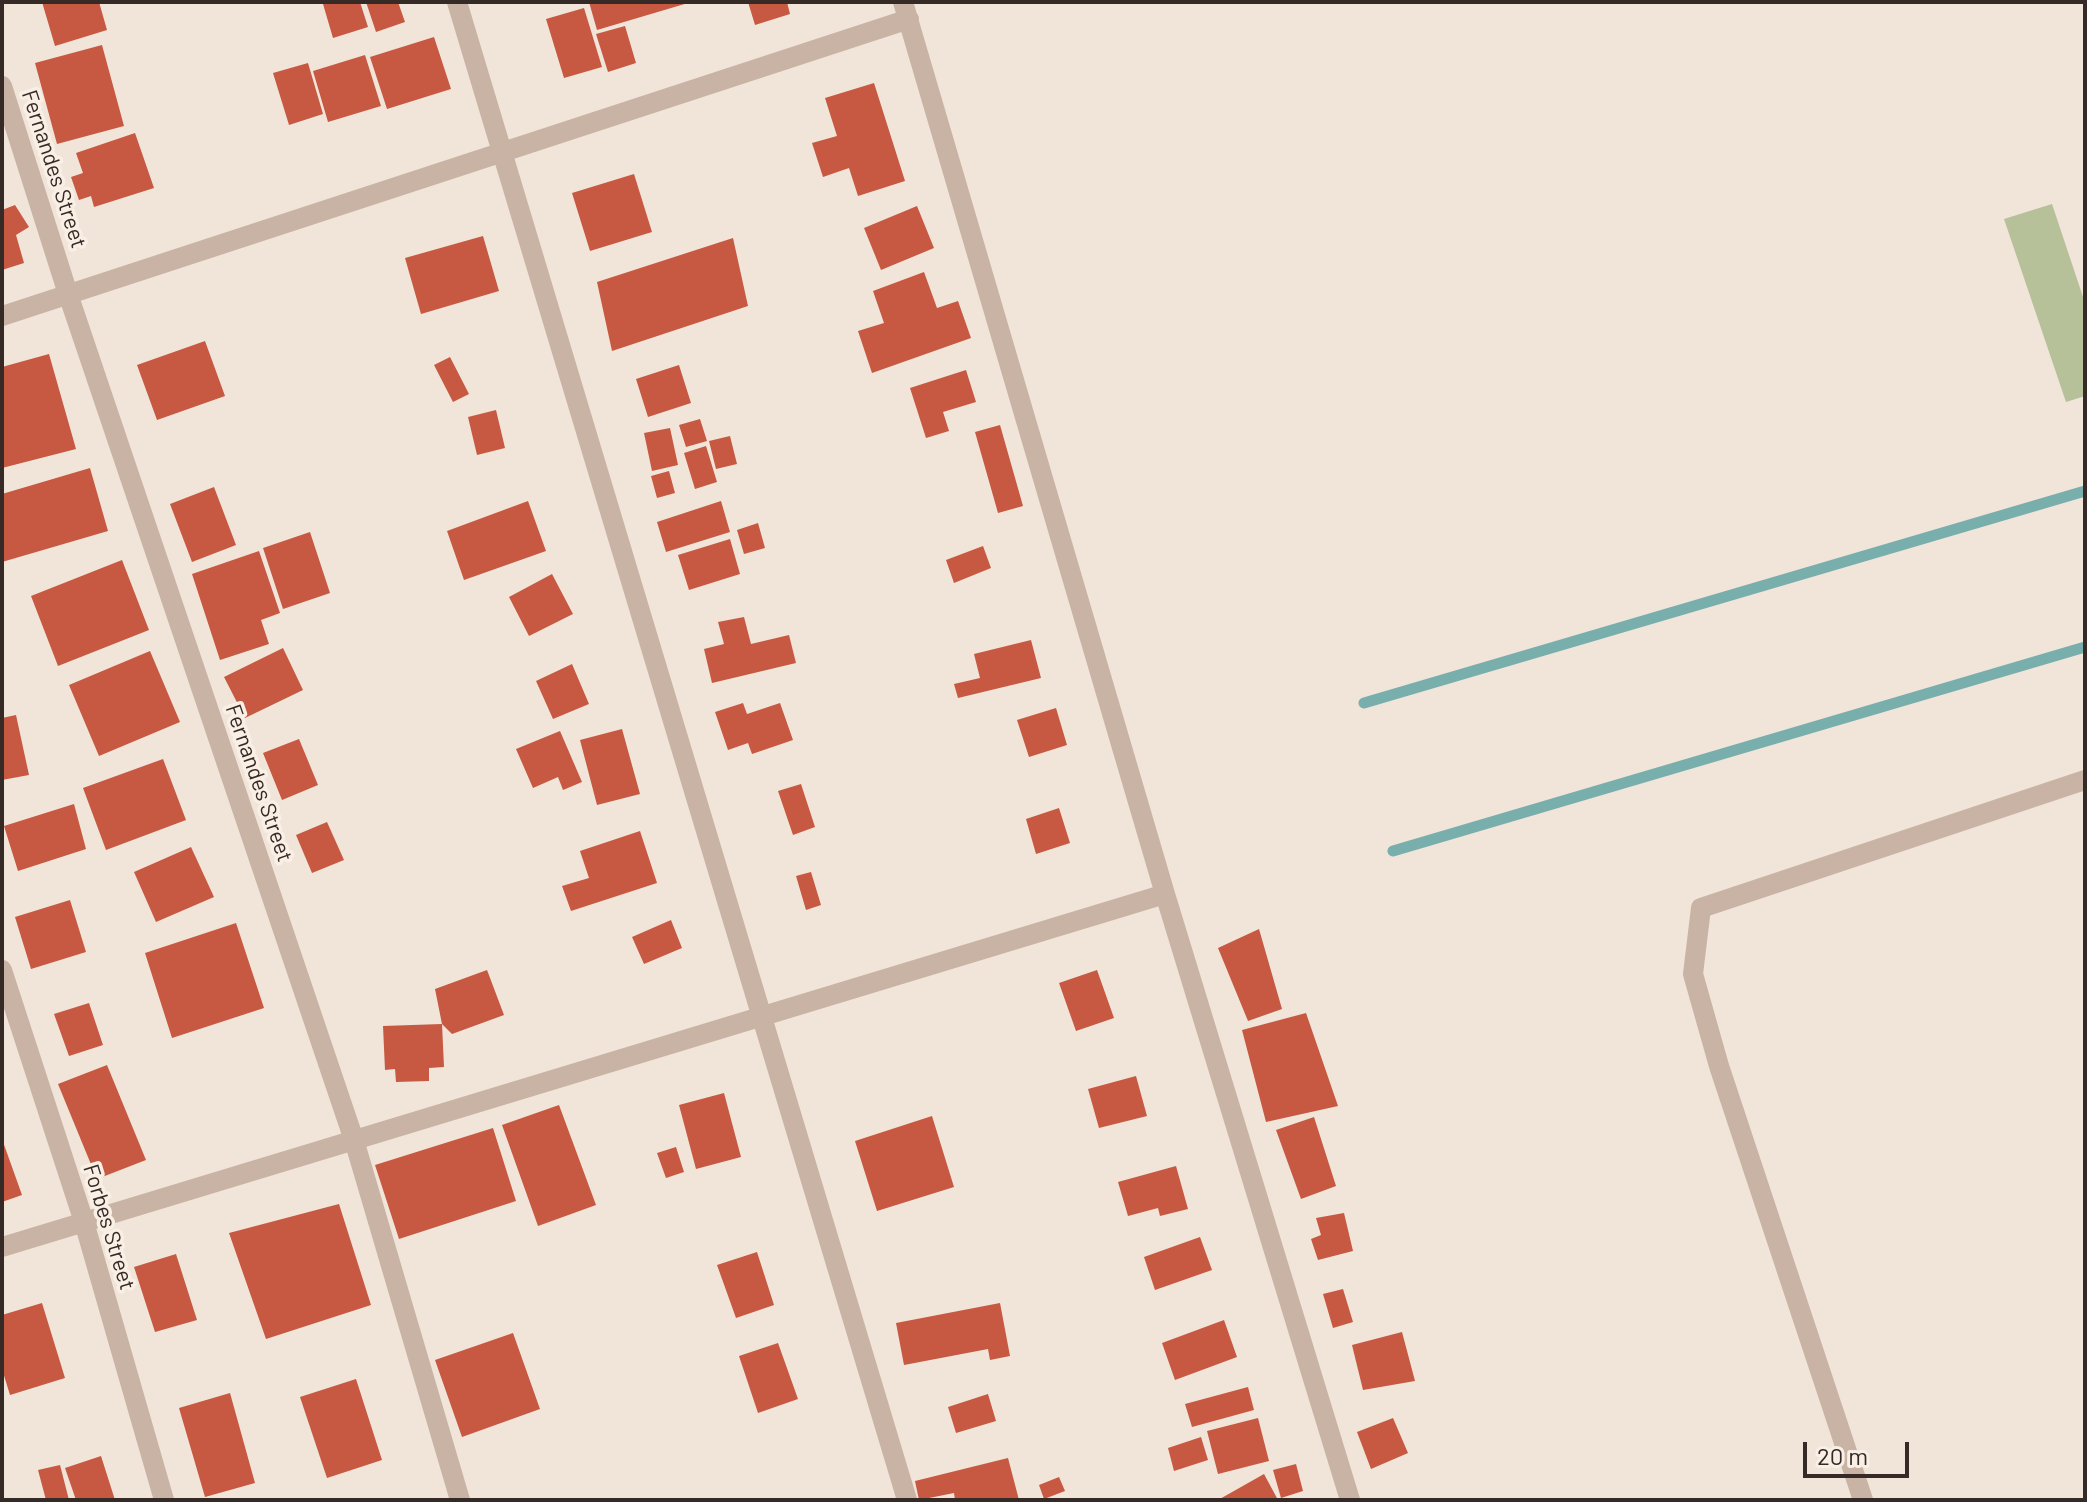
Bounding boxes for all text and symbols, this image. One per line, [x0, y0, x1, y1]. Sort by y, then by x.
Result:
street label: Fernandes Street [16, 87, 92, 251]
street label: Fernandes Street [220, 701, 298, 865]
street label: Forbes Street [77, 1161, 141, 1293]
scale bar [1807, 1426, 1913, 1476]
text: 20 m [1817, 1441, 1868, 1470]

